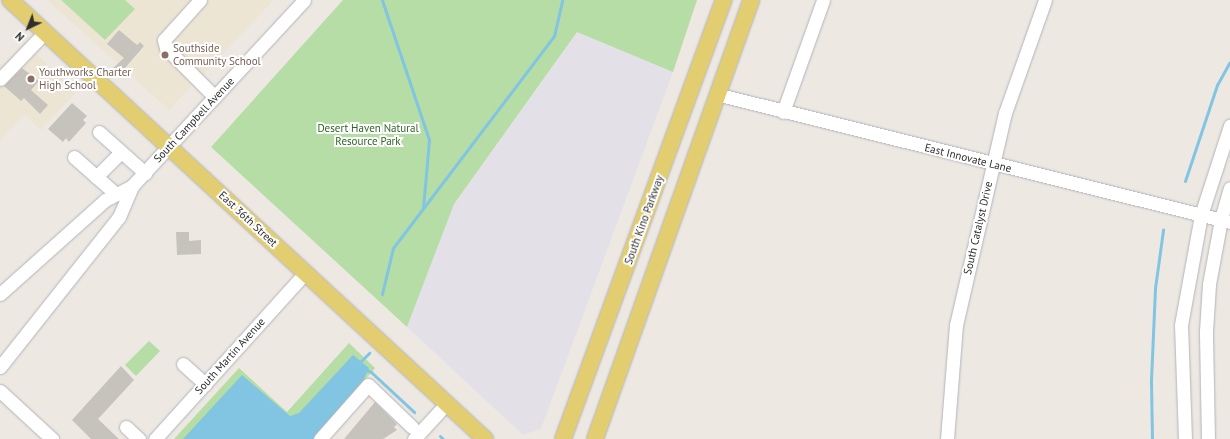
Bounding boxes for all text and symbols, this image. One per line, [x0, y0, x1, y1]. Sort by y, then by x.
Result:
north arrow [8, 8, 48, 48]
text: N [12, 29, 27, 44]
place label: Southside Community School [173, 42, 261, 68]
marker: Southside Community School [160, 50, 170, 60]
place label: Youthworks Charter High School [39, 66, 131, 92]
marker: Youthworks Charter High School [26, 74, 36, 84]
street label: South Campbell Avenue [151, 75, 237, 165]
park label: Desert Haven Natural Resource Park [317, 122, 419, 148]
street label: East Innovate Lane [923, 141, 1013, 175]
street label: South Kino Parkway [622, 174, 666, 266]
street label: South Catalyst Drive [961, 180, 995, 276]
street label: East 36th Street [216, 188, 280, 250]
street label: South Martin Avenue [192, 315, 268, 397]

